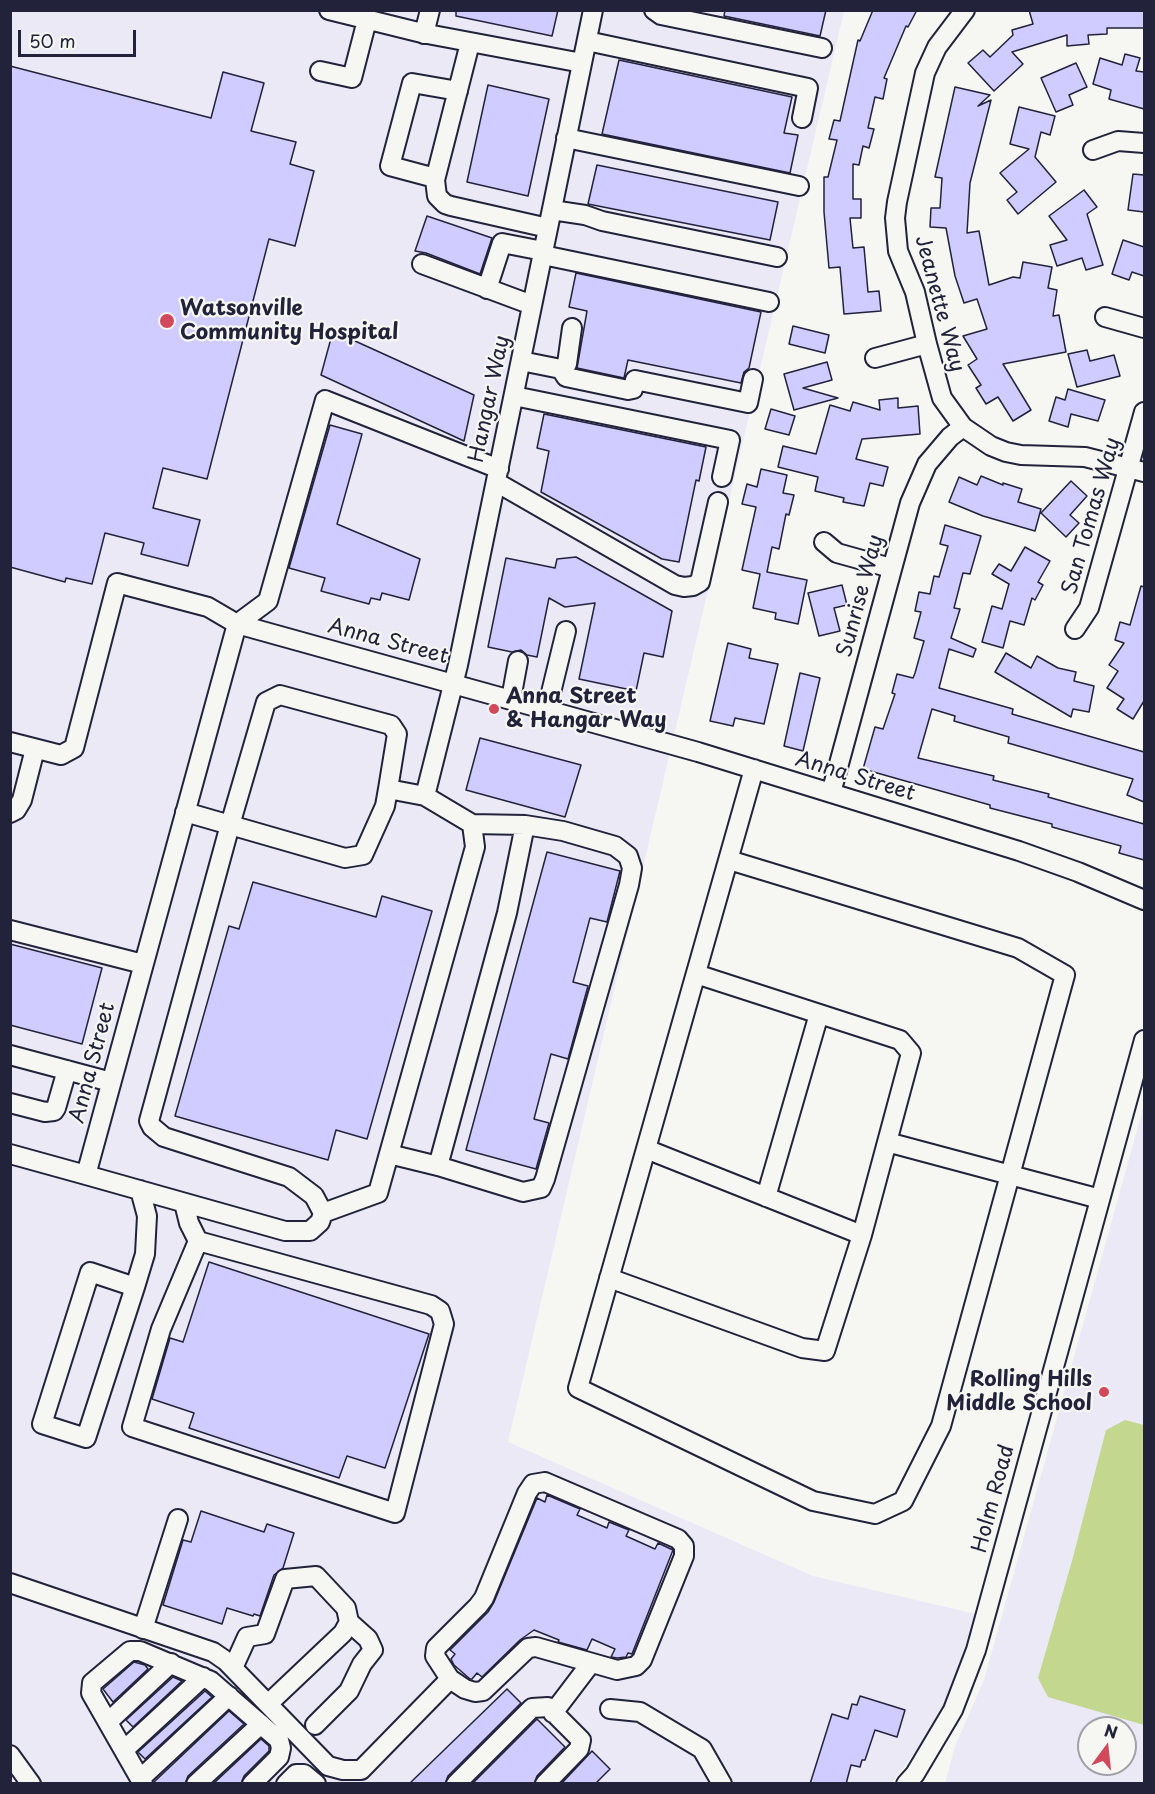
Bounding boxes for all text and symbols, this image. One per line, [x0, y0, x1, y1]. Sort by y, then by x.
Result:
scale bar [21, 18, 140, 56]
text: 50 m [29, 27, 76, 54]
street label: Jeanette Way [909, 233, 969, 375]
place label: Watsonville Community Hospital [180, 296, 399, 346]
marker: Watsonville Community Hospital [158, 312, 176, 330]
street label: Hangar Way [464, 333, 516, 465]
street label: San Tomas Way [1058, 435, 1126, 597]
street label: Sunrise Way [833, 532, 889, 660]
street label: Anna Street [325, 614, 451, 670]
place label: Anna Street & Hangar Way [506, 684, 666, 734]
marker: Anna Street & Hangar Way [487, 702, 501, 716]
street label: Anna Street [792, 747, 918, 807]
street label: Anna Street [65, 1000, 121, 1126]
place label: Rolling Hills Middle School [946, 1367, 1092, 1417]
marker: Rolling Hills Middle School [1097, 1385, 1111, 1399]
street label: Holm Road [967, 1442, 1021, 1556]
north arrow [1077, 1716, 1137, 1776]
text: N [1102, 1717, 1120, 1744]

